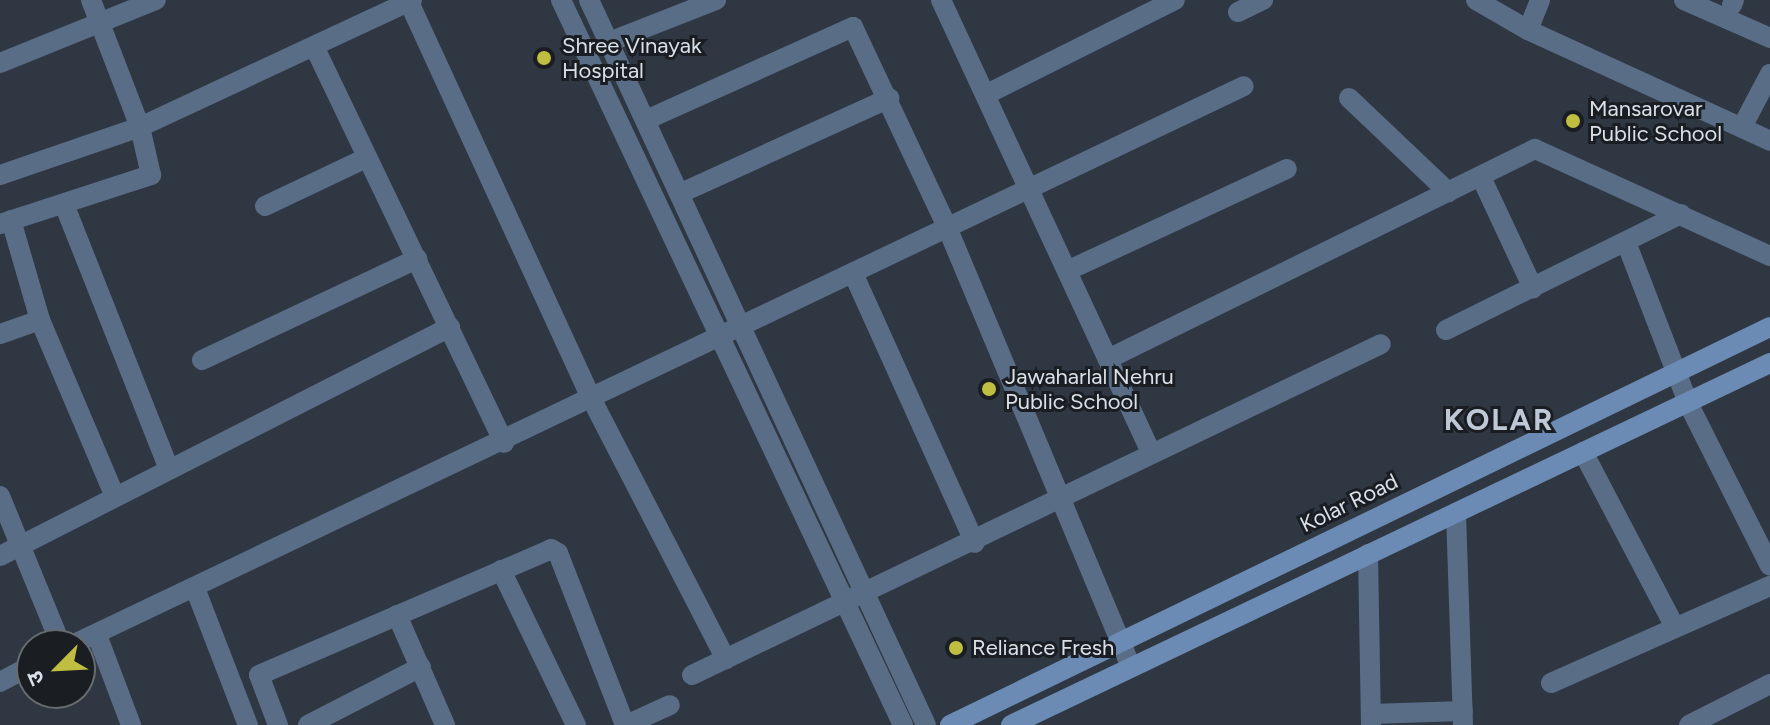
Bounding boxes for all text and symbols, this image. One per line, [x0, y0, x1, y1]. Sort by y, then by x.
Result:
place label: Shree Vinayak Hospital [562, 32, 702, 84]
marker: Shree Vinayak Hospital [533, 47, 555, 69]
place label: Mansarovar Public School [1589, 95, 1722, 146]
marker: Mansarovar Public School [1564, 112, 1582, 130]
place label: Jawaharlal Nehru Public School [1005, 363, 1174, 414]
marker: Jawaharlal Nehru Public School [980, 380, 998, 398]
district label: KOLAR [1444, 402, 1554, 438]
street label: Kolar Road [1296, 468, 1402, 538]
north arrow [16, 629, 96, 709]
place label: Reliance Fresh [972, 635, 1114, 661]
marker: Reliance Fresh [947, 639, 965, 657]
text: उ [20, 667, 50, 690]

